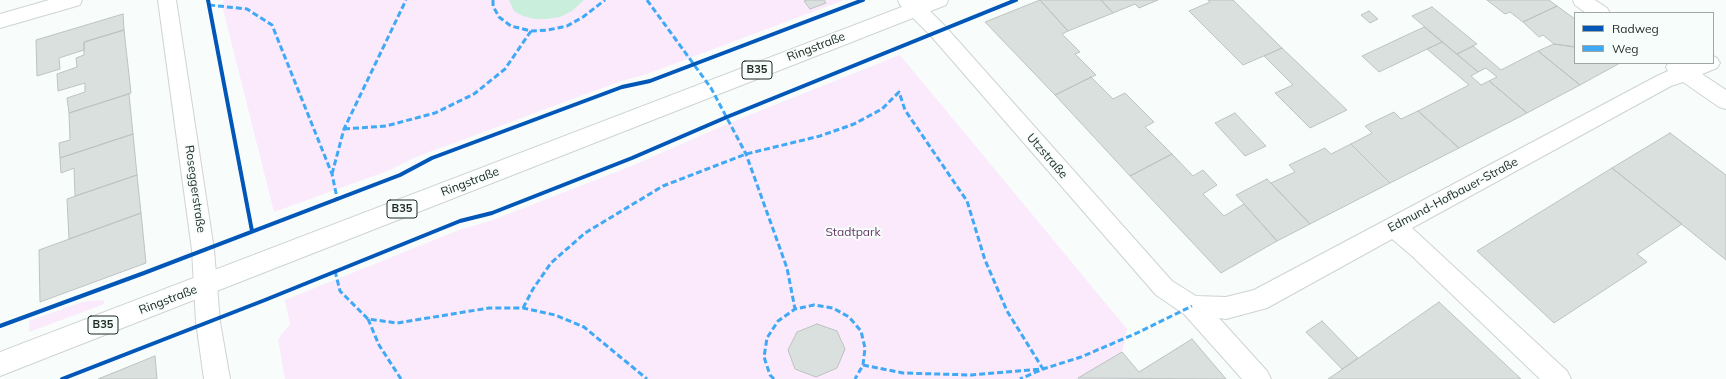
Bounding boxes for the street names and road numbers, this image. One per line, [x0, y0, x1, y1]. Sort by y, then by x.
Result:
street label: Ringstraße [785, 29, 847, 65]
road number: B35 [742, 61, 772, 79]
street label: Utzstraße [1024, 131, 1070, 181]
street label: Roseggerstraße [182, 144, 208, 234]
street label: Edmund-Hofbauer-Straße [1386, 155, 1520, 235]
street label: Ringstraße [439, 164, 501, 200]
road number: B35 [387, 200, 417, 218]
street label: Ringstraße [137, 282, 199, 318]
road number: B35 [88, 316, 118, 334]

